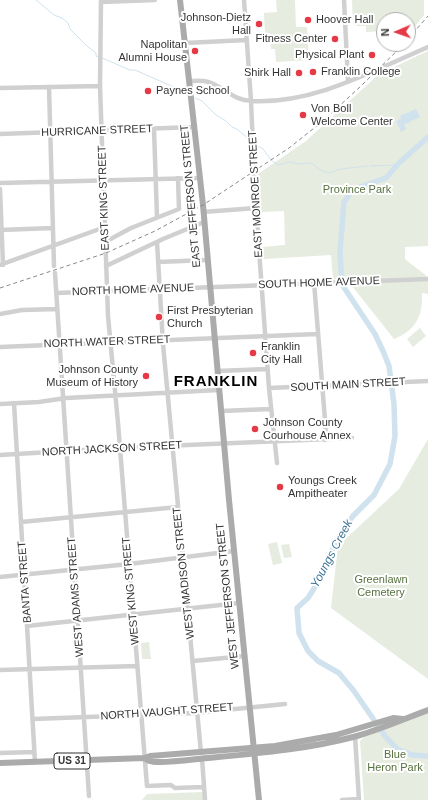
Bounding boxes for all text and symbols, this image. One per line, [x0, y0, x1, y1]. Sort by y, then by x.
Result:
place label: Johnson-Dietz Hall [181, 11, 251, 37]
north arrow [376, 12, 416, 52]
place label: Hoover Hall [316, 13, 373, 27]
marker: Hoover Hall [303, 15, 313, 25]
marker: Johnson-Dietz Hall [254, 19, 264, 29]
text: N [379, 28, 391, 37]
place label: Fitness Center [255, 32, 327, 46]
marker: Fitness Center [330, 34, 340, 44]
place label: Napolitan Alumni House [119, 38, 187, 64]
marker: Napolitan Alumni House [190, 46, 200, 56]
place label: Physical Plant [295, 48, 364, 62]
marker: Physical Plant [367, 50, 377, 60]
place label: Franklin College [321, 65, 400, 79]
place label: Shirk Hall [244, 66, 291, 80]
marker: Franklin College [308, 67, 318, 77]
marker: Shirk Hall [294, 68, 304, 78]
place label: Paynes School [156, 84, 229, 98]
marker: Paynes School [143, 86, 153, 96]
place label: Von Boll Welcome Center [311, 102, 393, 128]
marker: Von Boll Welcome Center [298, 110, 308, 120]
street label: HURRICANE STREET [41, 122, 153, 140]
street label: EAST JEFFERSON STREET [178, 124, 204, 268]
street label: EAST MONROE STREET [246, 130, 266, 258]
street label: EAST KING STREET [96, 145, 112, 251]
park label: Province Park [323, 183, 391, 197]
street label: SOUTH HOME AVENUE [258, 274, 380, 292]
street label: NORTH HOME AVENUE [72, 281, 194, 299]
place label: First Presbyterian Church [167, 304, 253, 330]
marker: First Presbyterian Church [154, 312, 164, 322]
street label: NORTH WATER STREET [43, 333, 171, 351]
place label: Franklin City Hall [261, 340, 302, 366]
marker: Franklin City Hall [248, 348, 258, 358]
place label: Johnson County Museum of History [46, 363, 138, 389]
marker: Johnson County Museum of History [141, 371, 151, 381]
district label: FRANKLIN [174, 373, 258, 391]
street label: SOUTH MAIN STREET [290, 375, 406, 395]
place label: Johnson County Courhouse Annex [263, 416, 351, 442]
marker: Johnson County Courhouse Annex [250, 424, 260, 434]
street label: NORTH JACKSON STREET [42, 439, 182, 459]
place label: Youngs Creek Ampitheater [288, 474, 357, 500]
marker: Youngs Creek Ampitheater [275, 482, 285, 492]
street label: WEST MADISON STREET [171, 506, 197, 640]
water label: Youngs Creek [308, 517, 356, 591]
street label: WEST JEFFERSON STREET [214, 522, 242, 670]
street label: WEST ADAMS STREET [65, 536, 87, 658]
street label: WEST KING STREET [120, 537, 142, 645]
street label: BANTA STREET [16, 540, 34, 624]
park label: Greenlawn Cemetery [354, 573, 408, 599]
street label: NORTH VAUGHT STREET [100, 701, 234, 723]
park label: Blue Heron Park [367, 748, 423, 774]
road number: US 31 [54, 753, 90, 769]

